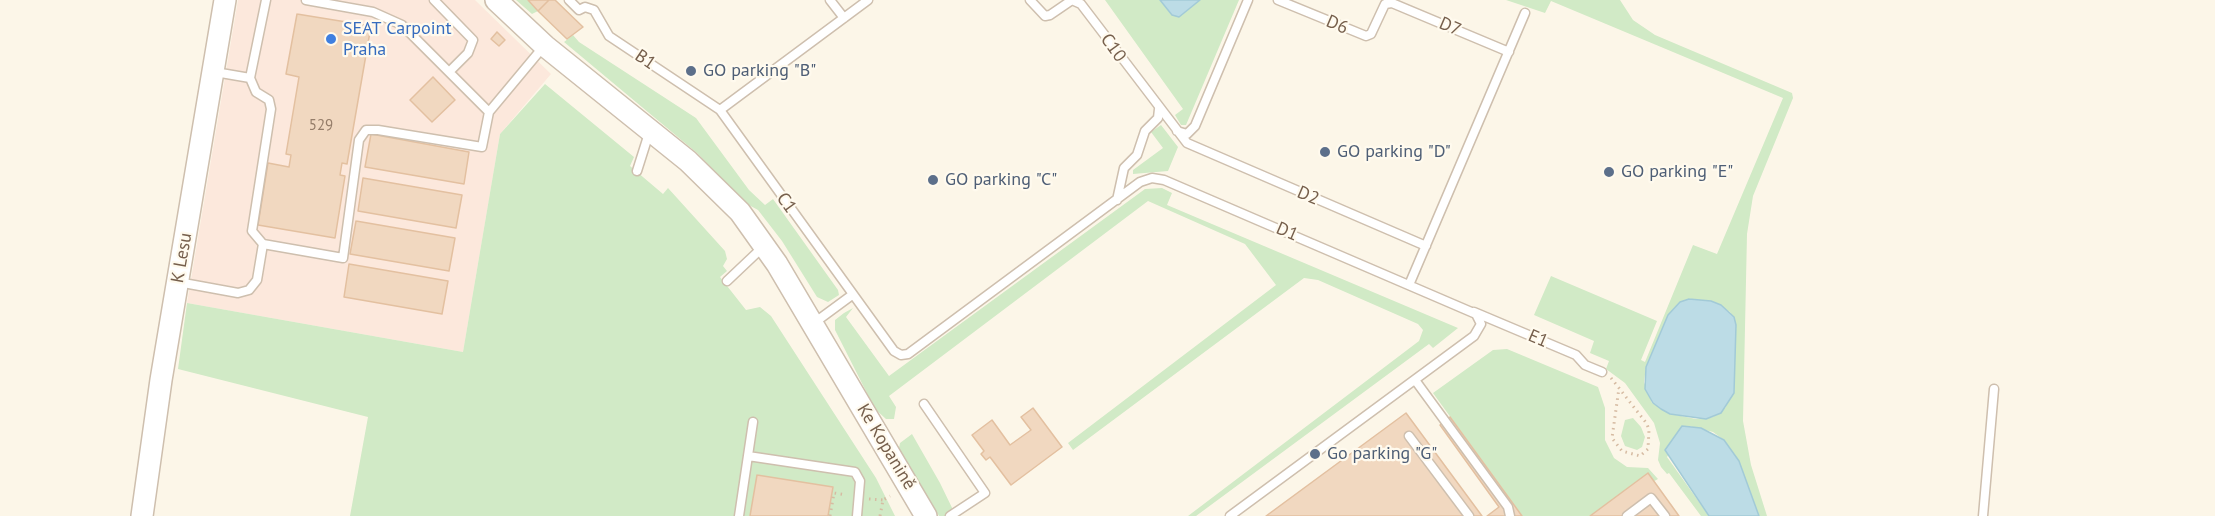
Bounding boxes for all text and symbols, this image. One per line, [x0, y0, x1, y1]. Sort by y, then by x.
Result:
street label: D6 [1323, 11, 1351, 39]
street label: D7 [1436, 13, 1464, 41]
place label: SEAT Carpoint Praha [343, 18, 452, 60]
street label: C10 [1095, 30, 1131, 66]
marker: SEAT Carpoint Praha [324, 32, 338, 46]
street label: B1 [631, 45, 659, 75]
place label: GO parking "B" [703, 60, 816, 82]
marker: GO parking "B" [684, 64, 698, 78]
house number: 529 [309, 117, 333, 135]
place label: GO parking "D" [1337, 141, 1451, 163]
marker: GO parking "D" [1318, 145, 1332, 159]
place label: GO parking "E" [1621, 161, 1733, 183]
marker: GO parking "E" [1602, 165, 1616, 179]
place label: GO parking "C" [945, 169, 1057, 191]
marker: GO parking "C" [926, 173, 940, 187]
street label: D2 [1294, 182, 1322, 210]
street label: C1 [771, 189, 801, 217]
street label: D1 [1273, 218, 1301, 246]
street label: K Lesu [167, 231, 197, 285]
street label: E1 [1525, 325, 1551, 353]
street label: Ke Kopanině [852, 400, 920, 494]
place label: Go parking "G" [1327, 443, 1437, 465]
marker: Go parking "G" [1308, 447, 1322, 461]

